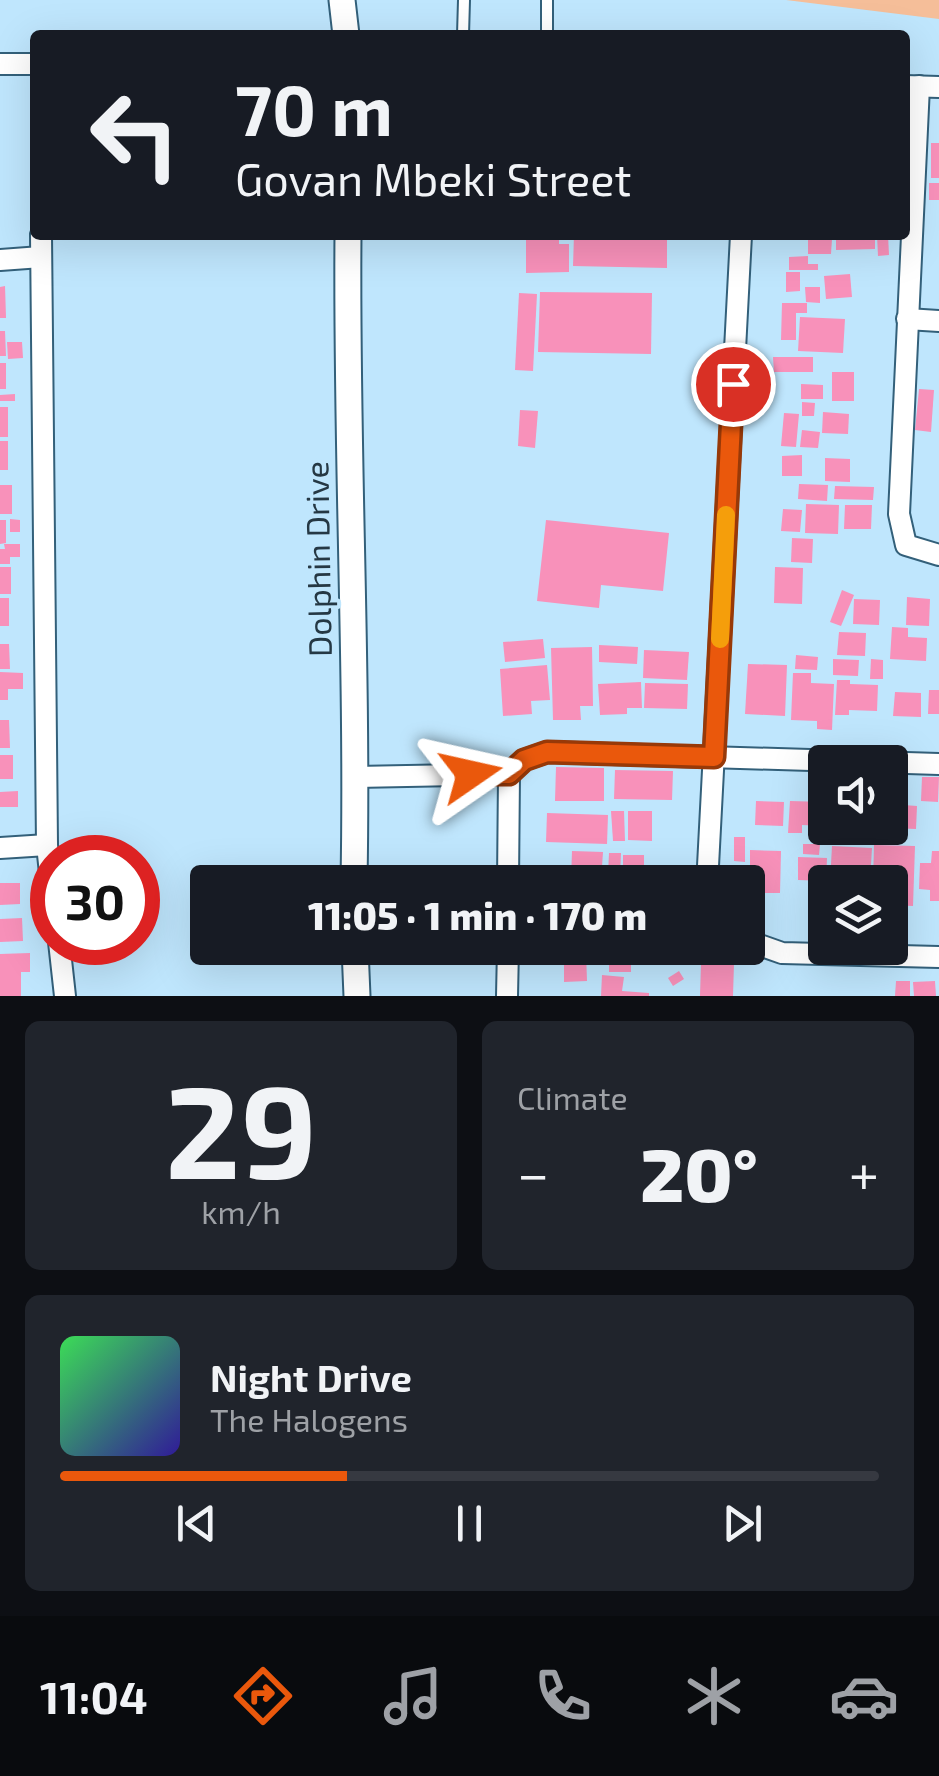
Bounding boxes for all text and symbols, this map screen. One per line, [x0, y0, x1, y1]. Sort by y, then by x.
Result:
text: 70 m [235, 66, 393, 150]
icon: left [70, 70, 200, 200]
text: Govan Mbeki Street [235, 151, 632, 205]
pin [691, 342, 776, 427]
icon: arrive [706, 357, 761, 412]
street label: Dolphin Drive [296, 461, 338, 657]
position arrow [419, 722, 523, 826]
map controls [808, 745, 908, 965]
button: sound [808, 745, 908, 845]
speed limit sign: 30 [30, 835, 160, 965]
button: layers [808, 865, 908, 965]
text: 11:05 · 1 min · 170 m [308, 892, 647, 938]
text: 29 [165, 1049, 317, 1205]
text: Climate [517, 1078, 628, 1116]
text: 20° [640, 1127, 758, 1217]
text: − [517, 1139, 549, 1205]
text: + [849, 1139, 879, 1205]
text: km/h [201, 1192, 281, 1230]
text: Night Drive [210, 1354, 412, 1400]
text: The Halogens [210, 1400, 408, 1438]
icon: previous [169, 1496, 224, 1551]
icon: pause [442, 1496, 497, 1551]
icon: next [715, 1496, 770, 1551]
icon: directions [228, 1661, 298, 1731]
icon: music [378, 1661, 448, 1731]
icon: phone [528, 1661, 598, 1731]
icon: climate [679, 1661, 749, 1731]
icon: car [829, 1661, 899, 1731]
text: 11:04 [40, 1669, 148, 1723]

